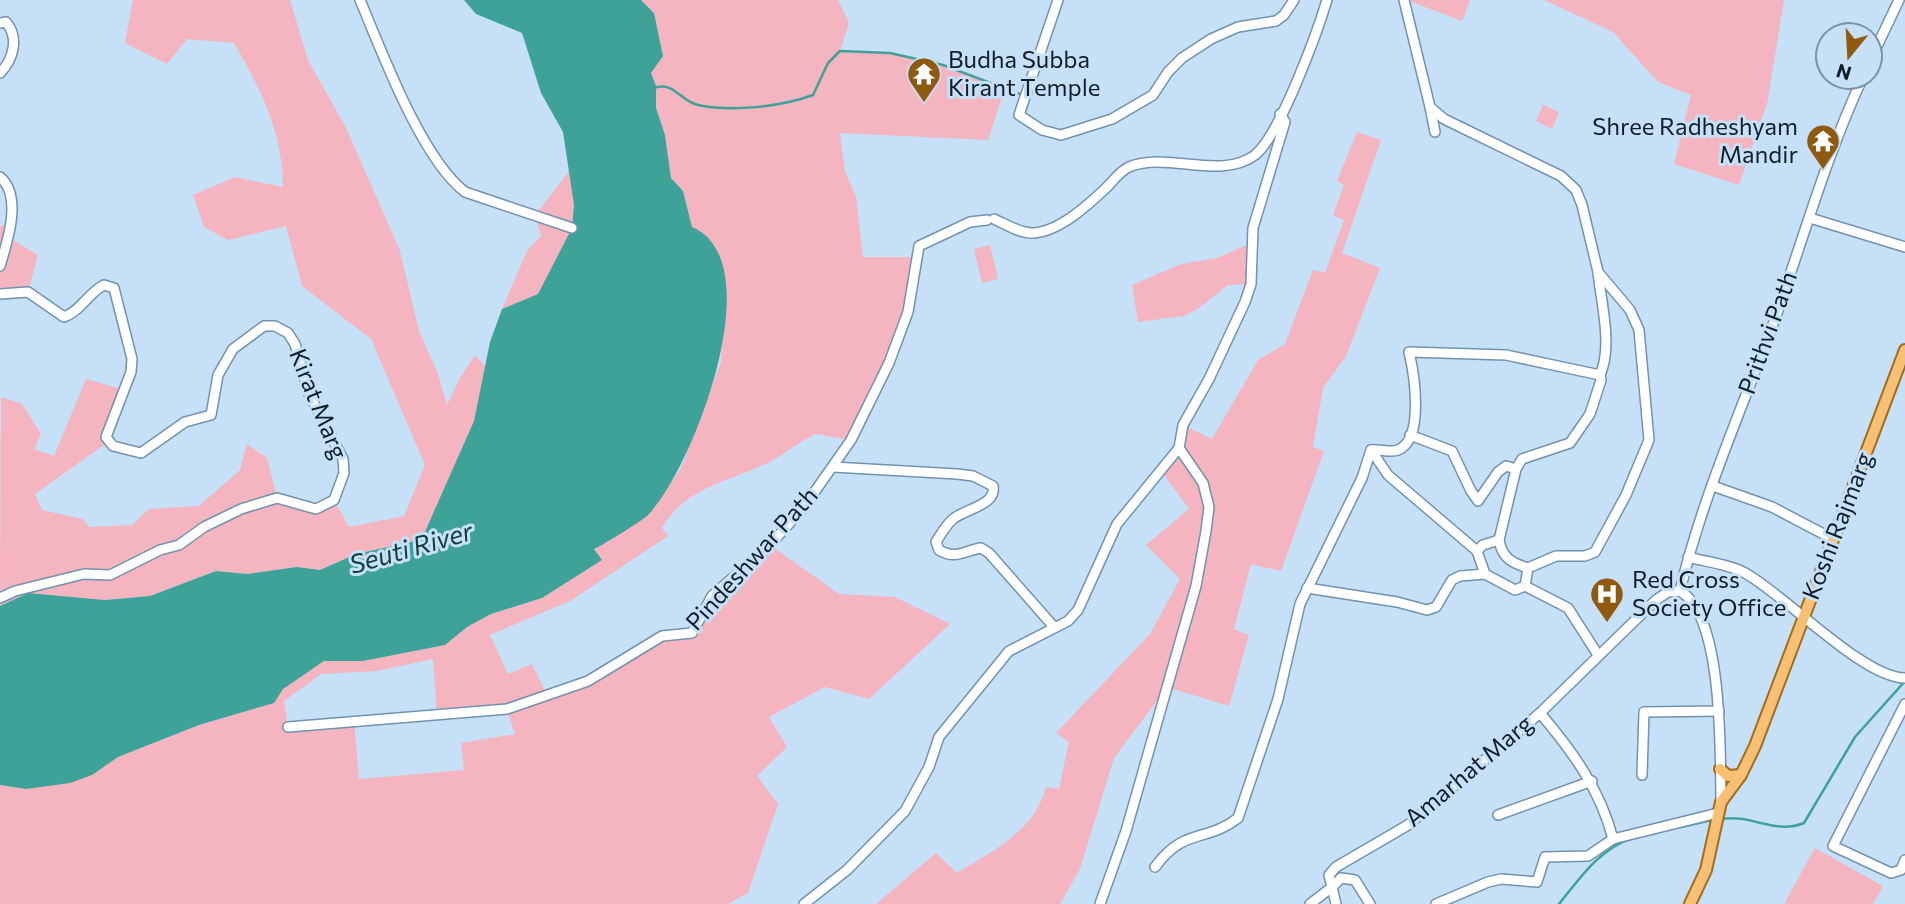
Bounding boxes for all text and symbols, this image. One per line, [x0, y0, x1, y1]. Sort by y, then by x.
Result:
north arrow [1814, 21, 1884, 91]
place label: Budha Subba Kirant Temple [948, 44, 1100, 101]
temple icon: Budha Subba Kirant Temple [905, 55, 943, 104]
text: N [1833, 60, 1854, 86]
place label: Shree Radheshyam Mandir [1592, 111, 1798, 168]
temple icon: Shree Radheshyam Mandir [1804, 122, 1842, 171]
street label: Prithvi Path [1731, 267, 1802, 398]
street label: Kirat Marg [284, 344, 355, 463]
street label: Koshi Rajmarg [1795, 448, 1878, 603]
street label: Pindeshwar Path [679, 480, 823, 636]
water label: Seuti River [345, 514, 477, 579]
place label: Red Cross Society Office [1632, 564, 1787, 621]
hospital icon: Red Cross Society Office [1588, 575, 1626, 624]
street label: Amarhat Marg [1398, 708, 1538, 832]

